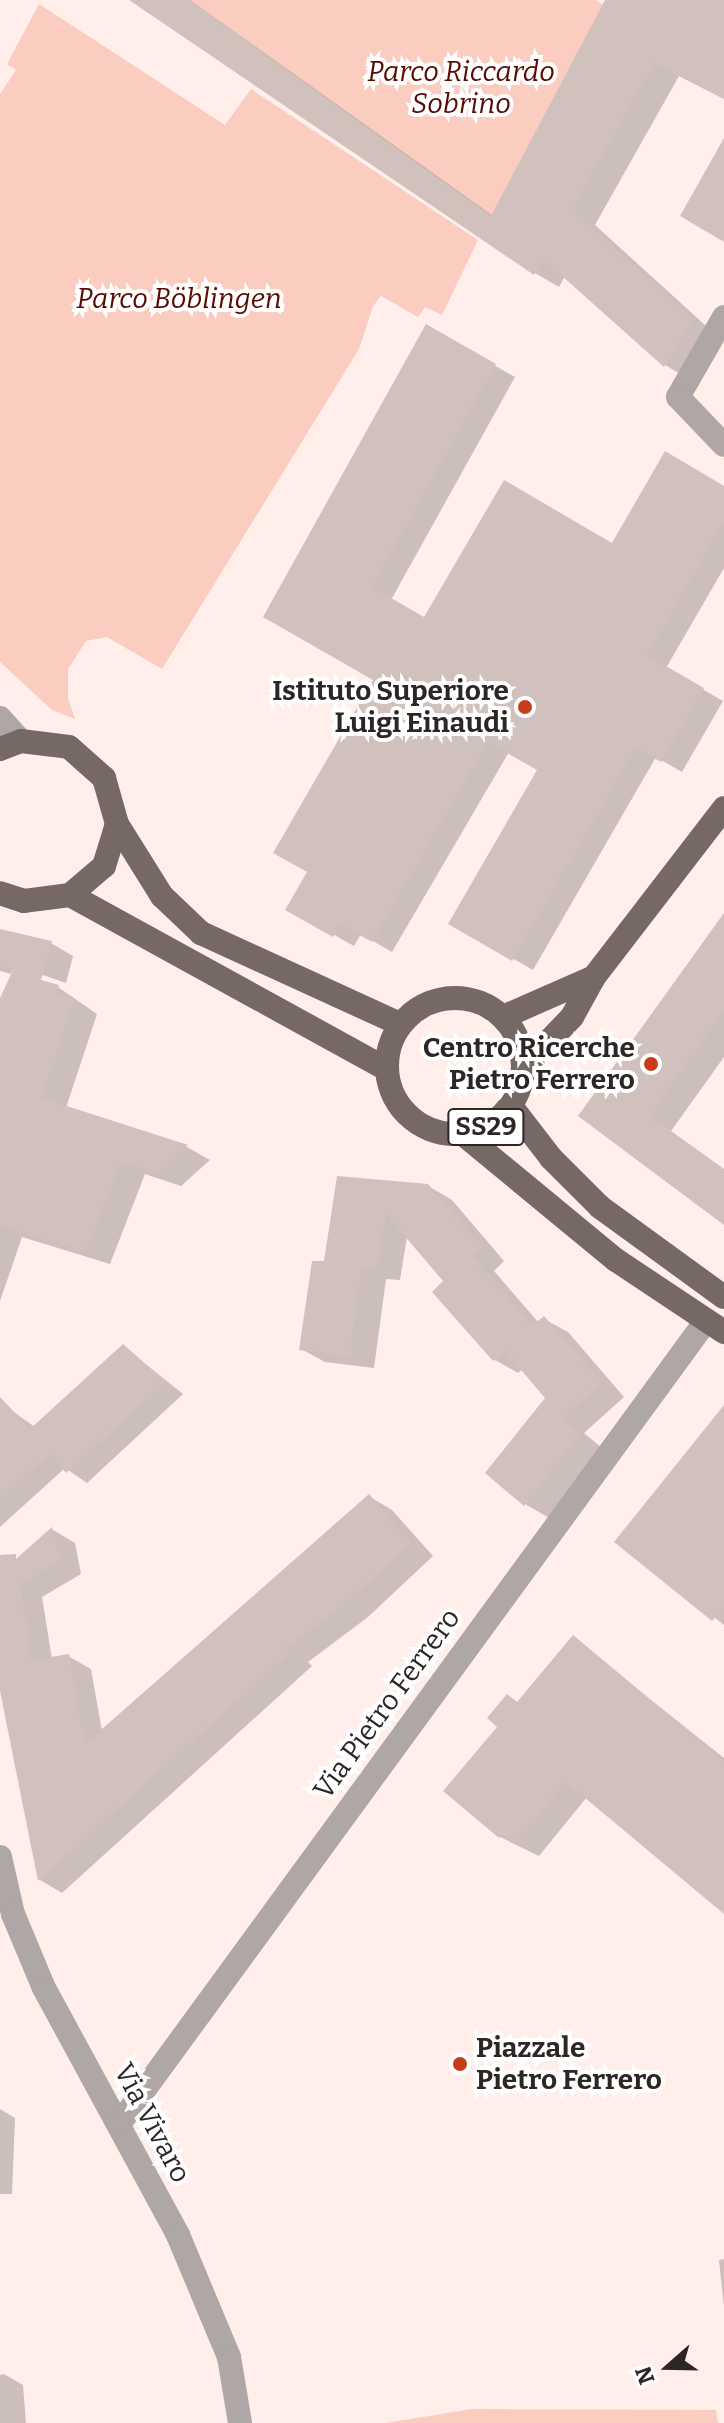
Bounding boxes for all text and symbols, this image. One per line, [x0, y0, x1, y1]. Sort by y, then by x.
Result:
park label: Parco Riccardo Sobrino [367, 55, 555, 121]
park label: Parco Böblingen [76, 282, 282, 316]
place label: Istituto Superiore Luigi Einaudi [272, 674, 509, 740]
marker: Istituto Superiore Luigi Einaudi [516, 698, 534, 716]
place label: Centro Ricerche Pietro Ferrero [423, 1031, 635, 1097]
marker: Centro Ricerche Pietro Ferrero [642, 1055, 660, 1073]
road number: SS29 [446, 1105, 526, 1149]
street label: Via Pietro Ferrero [307, 1602, 467, 1806]
place label: Piazzale Pietro Ferrero [476, 2031, 662, 2097]
marker: Piazzale Pietro Ferrero [451, 2055, 469, 2073]
street label: Via Vivaro [107, 2058, 197, 2188]
north arrow [628, 2327, 708, 2407]
text: N [629, 2363, 661, 2388]

